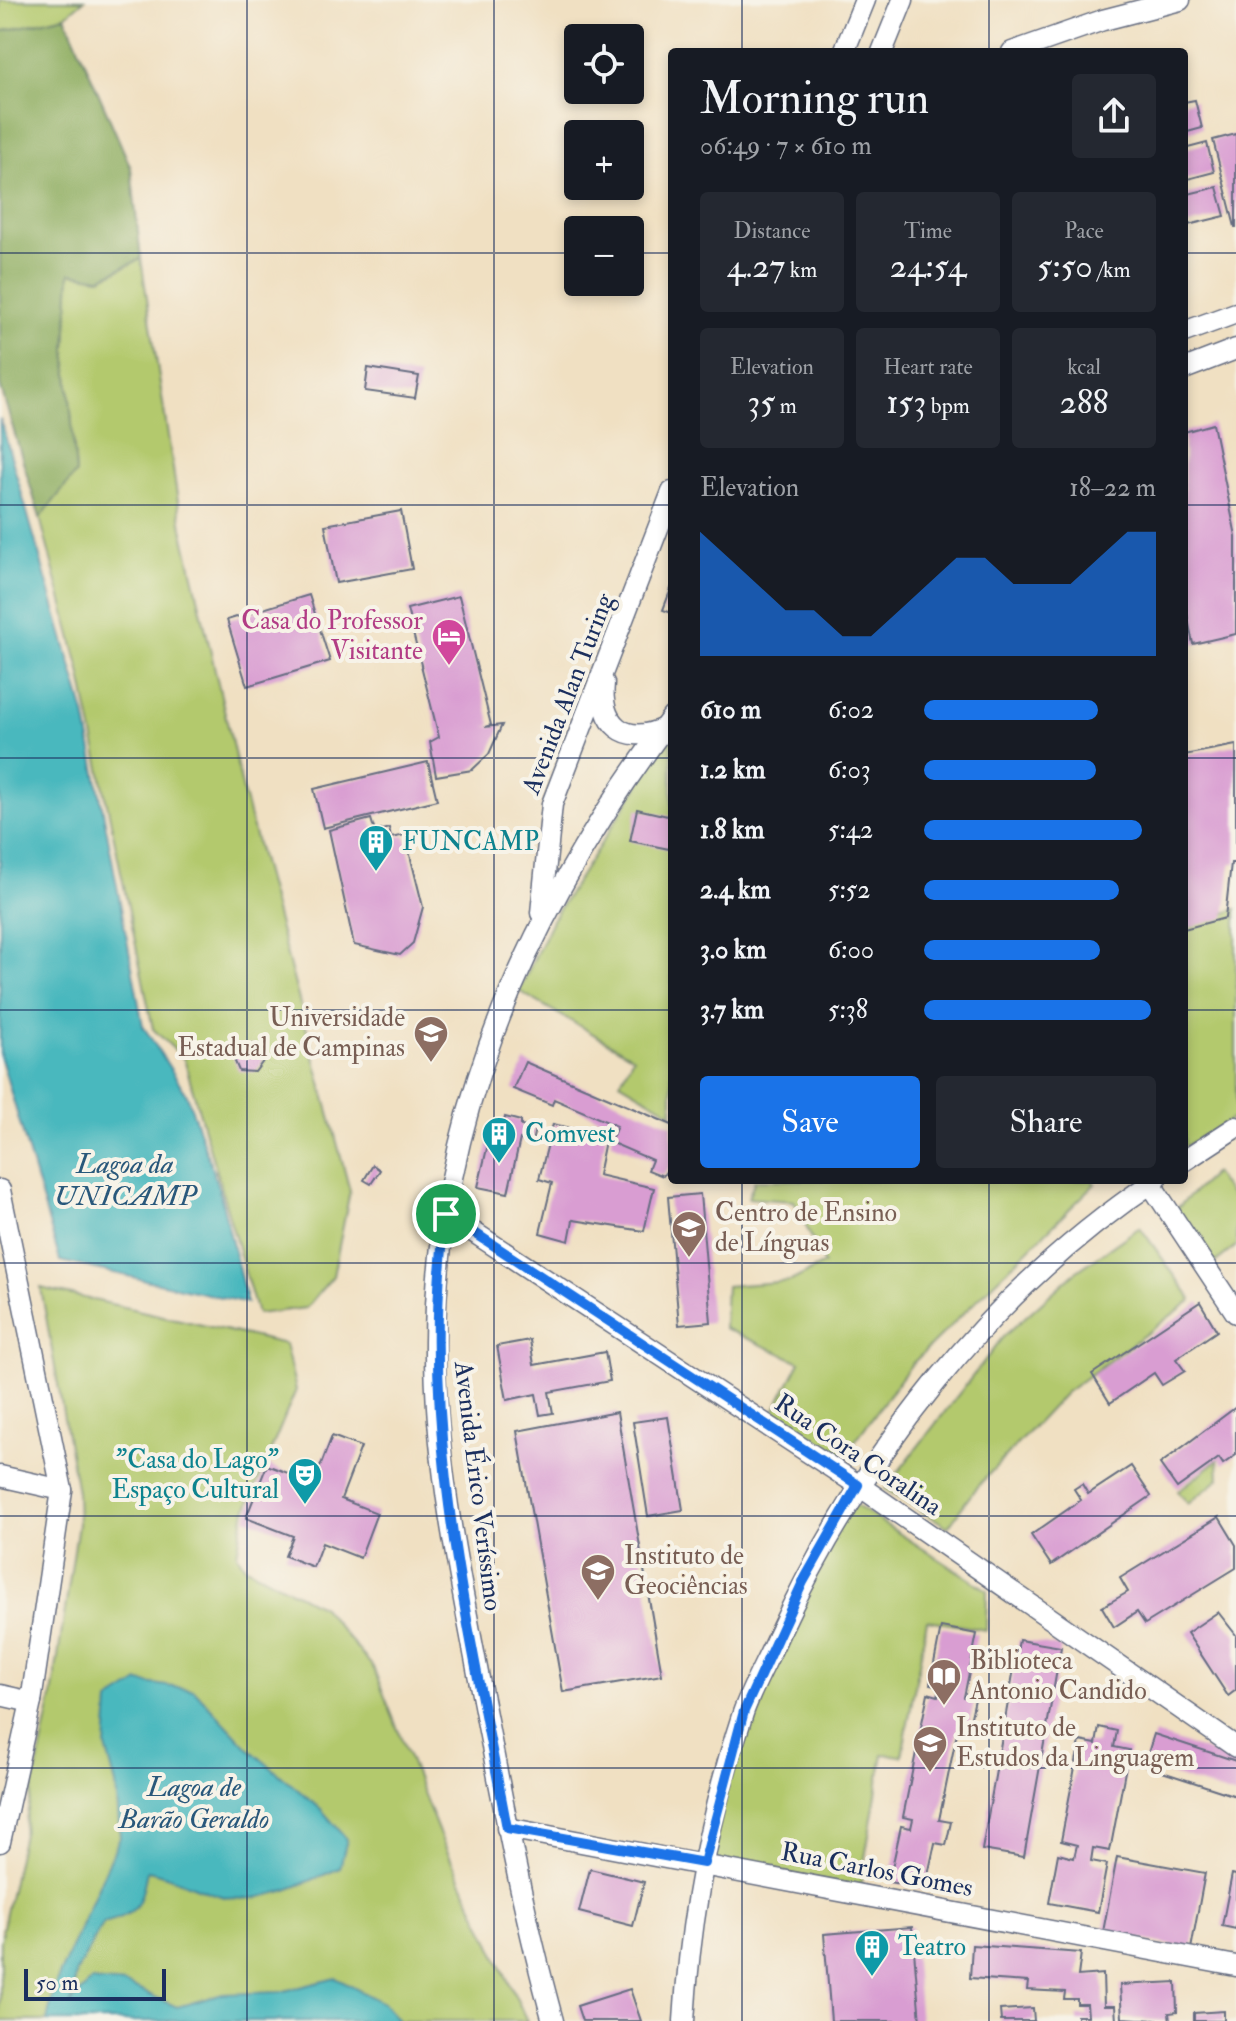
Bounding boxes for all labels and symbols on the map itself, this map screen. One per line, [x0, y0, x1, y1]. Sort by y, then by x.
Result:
street label: Avenida Alan Turing [515, 588, 621, 800]
place label: Casa do Professor Visitante [241, 605, 423, 667]
hotel icon: Casa do Professor Visitante [430, 617, 468, 667]
building icon: FUNCAMP [357, 823, 395, 873]
place label: FUNCAMP [402, 826, 539, 858]
place label: Universidade Estadual de Campinas [177, 1002, 405, 1065]
school or university icon: Universidade Estadual de Campinas [412, 1014, 450, 1064]
building icon: Comvest [480, 1115, 518, 1165]
place label: Comvest [525, 1118, 615, 1150]
water label: Lagoa da UNICAMP [54, 1147, 198, 1214]
pin [412, 1180, 480, 1248]
place label: Centro de Ensino de Línguas [715, 1197, 897, 1259]
school or university icon: Centro de Ensino de Línguas [670, 1209, 708, 1259]
street label: Avenida Érico Veríssimo [447, 1358, 511, 1613]
street label: Rua Cora Coralina [768, 1387, 948, 1523]
place label: "Casa do Lago" Espaço Cultural [111, 1444, 279, 1507]
theatre icon: "Casa do Lago" Espaço Cultural [286, 1456, 324, 1506]
place label: Instituto de Geociências [624, 1540, 748, 1602]
school or university icon: Instituto de Geociências [579, 1552, 617, 1602]
place label: Biblioteca Antonio Candido [969, 1645, 1147, 1707]
library icon: Biblioteca Antonio Candido [925, 1657, 963, 1707]
place label: Instituto de Estudos da Linguagem [956, 1712, 1194, 1774]
school or university icon: Instituto de Estudos da Linguagem [911, 1724, 949, 1774]
water label: Lagoa de Barão Geraldo [117, 1770, 269, 1837]
street label: Rua Carlos Gomes [778, 1836, 976, 1904]
building icon: Teatro [853, 1928, 891, 1978]
place label: Teatro [898, 1931, 966, 1963]
scale bar [24, 1965, 166, 2001]

